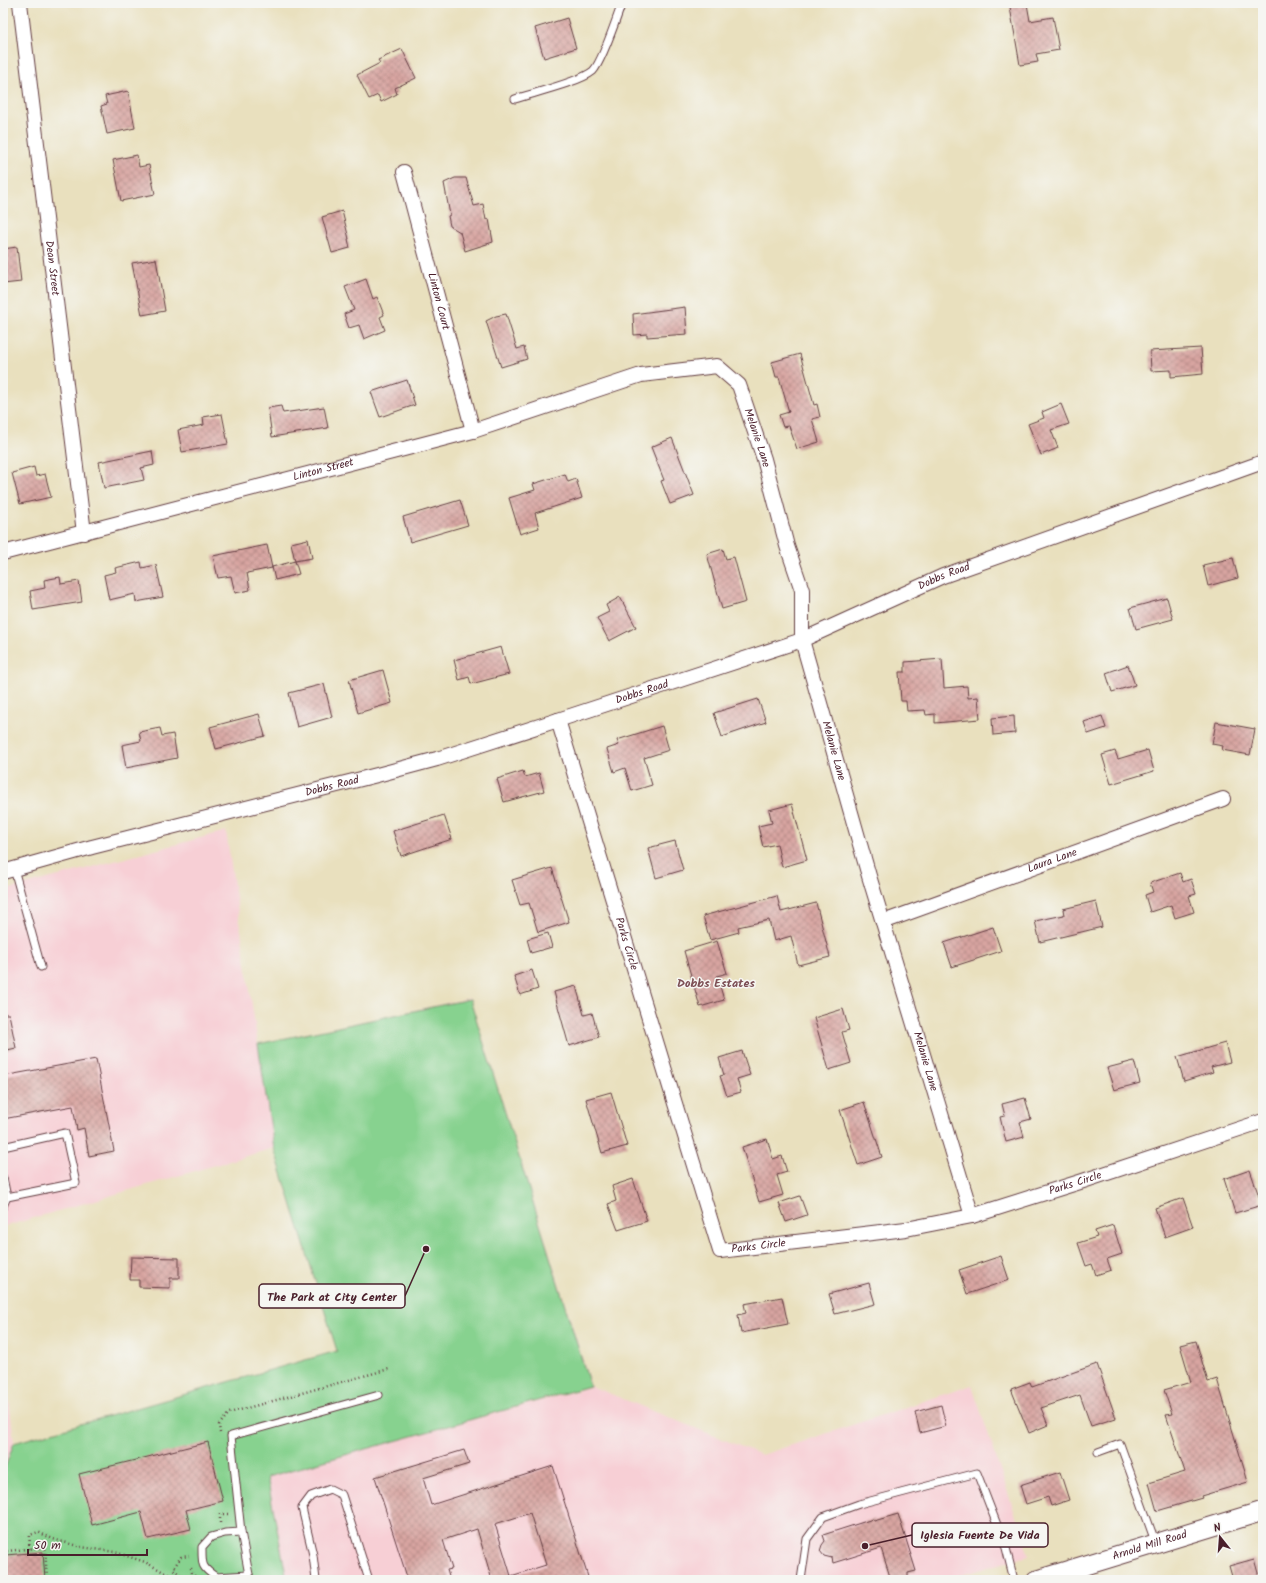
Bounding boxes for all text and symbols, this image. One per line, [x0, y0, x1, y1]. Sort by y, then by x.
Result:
street label: Dean Street [40, 239, 64, 297]
street label: Linton Court [422, 271, 455, 333]
street label: Melanie Lane [738, 406, 775, 469]
street label: Linton Street [291, 453, 356, 486]
street label: Dobbs Road [915, 558, 973, 595]
street label: Dobbs Road [613, 675, 671, 710]
street label: Melanie Lane [816, 719, 851, 783]
street label: Dobbs Road [303, 771, 361, 802]
street label: Laura Lane [1025, 843, 1080, 878]
street label: Parks Circle [610, 915, 643, 973]
district label: Dobbs Estates [677, 974, 755, 993]
street label: Melanie Lane [908, 1030, 943, 1094]
street label: Parks Circle [1047, 1166, 1104, 1200]
street label: Parks Circle [730, 1234, 787, 1259]
callout: The Park at City Center [259, 1284, 405, 1308]
text: The Park at City Center [267, 1288, 398, 1307]
north arrow [1200, 1517, 1240, 1557]
text: N [1211, 1519, 1223, 1538]
callout: Iglesia Fuente De Vida [912, 1523, 1048, 1547]
text: Iglesia Fuente De Vida [920, 1526, 1040, 1545]
street label: Arnold Mill Road [1110, 1526, 1190, 1565]
scale bar [28, 1531, 147, 1557]
text: 50 m [34, 1536, 61, 1555]

